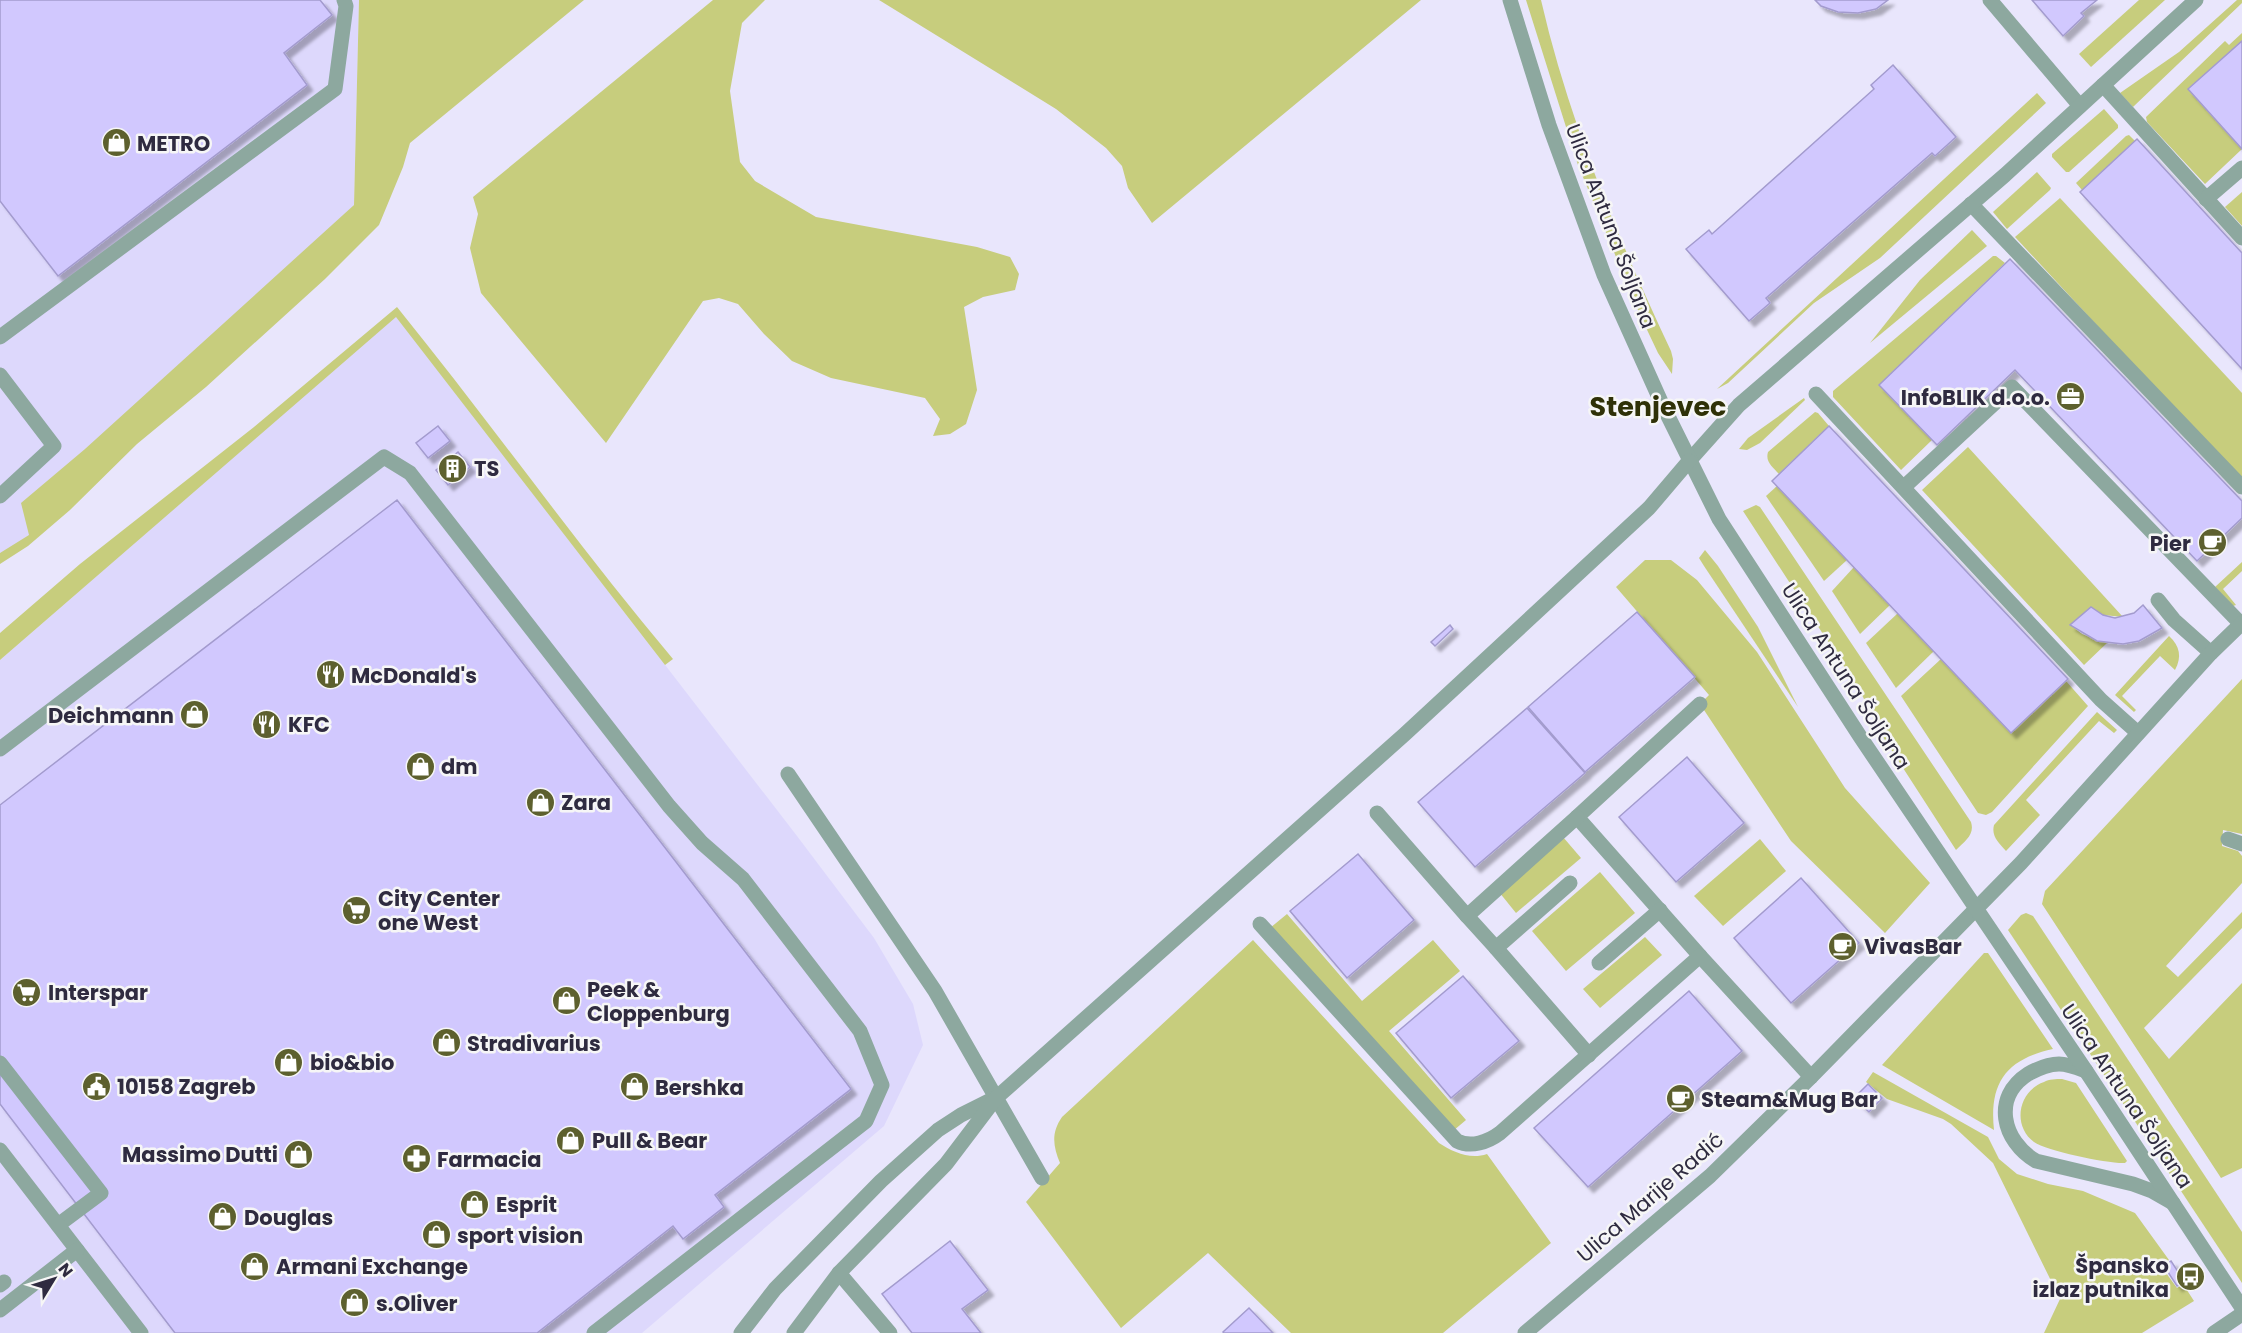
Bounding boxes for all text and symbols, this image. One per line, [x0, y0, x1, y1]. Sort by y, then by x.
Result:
street label: Ulica Antuna Šoljana [1559, 120, 1663, 332]
shop icon: METRO [100, 127, 132, 159]
place label: METRO [137, 129, 210, 158]
office icon: InfoBLIK d.o.o. [2055, 381, 2087, 413]
place label: InfoBLIK d.o.o. [1901, 383, 2050, 412]
district label: Stenjevec [1590, 388, 1726, 425]
building icon: TS [437, 452, 469, 484]
place label: TS [474, 454, 499, 483]
cafe icon: Pier [2196, 527, 2228, 559]
place label: Pier [2150, 529, 2191, 558]
street label: Ulica Antuna Šoljana [1775, 577, 1917, 775]
restaurant icon: McDonald's [314, 659, 346, 691]
place label: McDonald's [351, 661, 477, 690]
shop icon: Deichmann [179, 699, 211, 731]
place label: Deichmann [48, 701, 174, 730]
restaurant icon: KFC [251, 708, 283, 740]
place label: KFC [288, 710, 330, 739]
shop icon: dm [404, 750, 436, 782]
place label: dm [441, 752, 478, 781]
shop icon: Zara [524, 786, 556, 818]
place label: Zara [561, 788, 611, 817]
place label: City Center one West [378, 884, 500, 937]
supermarket icon: City Center one West [341, 894, 373, 926]
cafe icon: VivasBar [1827, 930, 1859, 962]
place label: VivasBar [1864, 932, 1962, 961]
place label: Peek & Cloppenburg [587, 975, 730, 1028]
supermarket icon: Interspar [11, 976, 43, 1008]
place label: Interspar [48, 978, 148, 1007]
shop icon: Peek & Cloppenburg [550, 985, 582, 1017]
street label: Ulica Antuna Šoljana [2054, 998, 2200, 1194]
shop icon: Stradivarius [430, 1027, 462, 1059]
place label: Stradivarius [467, 1029, 601, 1058]
shop icon: bio&bio [273, 1046, 305, 1078]
place label: bio&bio [310, 1048, 394, 1077]
public building icon: 10158 Zagreb [80, 1070, 112, 1102]
shop icon: Bershka [618, 1071, 650, 1103]
place label: 10158 Zagreb [117, 1072, 255, 1101]
place label: Bershka [655, 1073, 744, 1102]
cafe icon: Steam&Mug Bar [1664, 1083, 1696, 1115]
place label: Steam&Mug Bar [1701, 1085, 1878, 1114]
shop icon: Pull & Bear [555, 1124, 587, 1156]
street label: Ulica Marije Radić [1571, 1125, 1729, 1269]
place label: Pull & Bear [592, 1126, 707, 1155]
shop icon: Massimo Dutti [283, 1138, 315, 1170]
place label: Massimo Dutti [122, 1140, 278, 1169]
pharmacy icon: Farmacia [400, 1143, 432, 1175]
place label: Farmacia [437, 1145, 541, 1174]
shop icon: Esprit [459, 1188, 491, 1220]
place label: Esprit [496, 1190, 557, 1219]
shop icon: Douglas [207, 1201, 239, 1233]
place label: Douglas [244, 1203, 333, 1232]
shop icon: sport vision [420, 1219, 452, 1251]
place label: sport vision [457, 1221, 583, 1250]
north arrow [24, 1249, 84, 1309]
shop icon: Armani Exchange [239, 1250, 271, 1282]
place label: Špansko izlaz putnika [2033, 1251, 2169, 1304]
place label: Armani Exchange [276, 1252, 468, 1281]
text: N [53, 1258, 78, 1282]
bus stop icon: Špansko izlaz putnika [2174, 1261, 2206, 1293]
shop icon: s.Oliver [339, 1287, 371, 1319]
place label: s.Oliver [376, 1289, 458, 1318]

